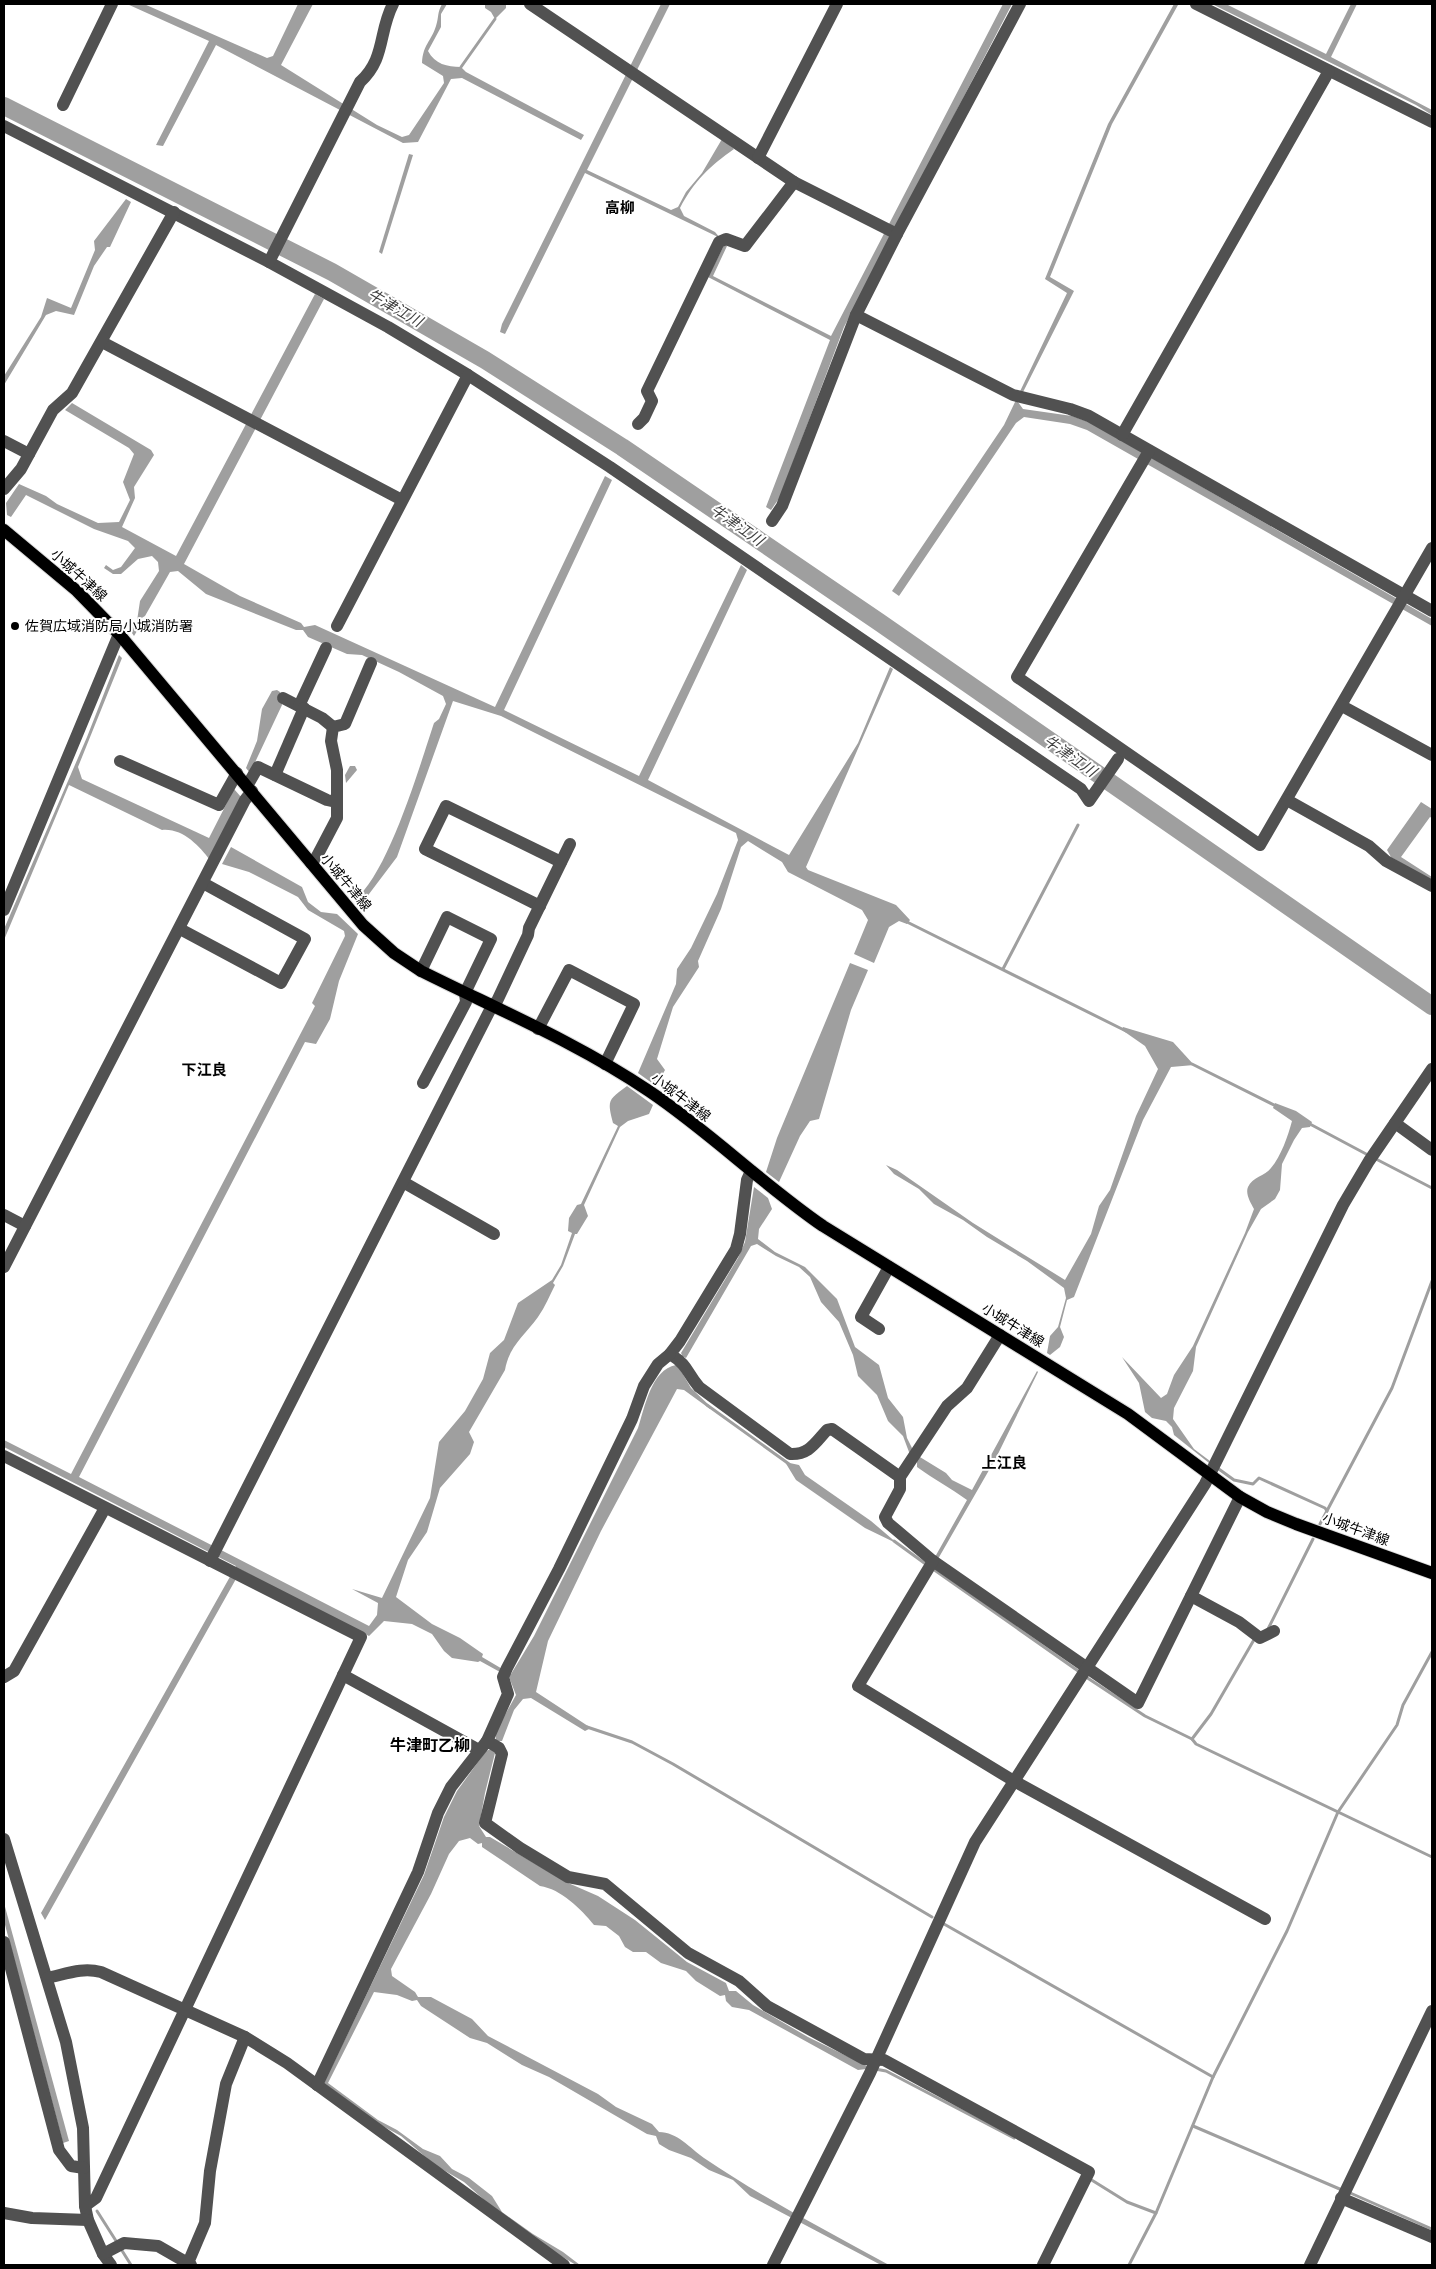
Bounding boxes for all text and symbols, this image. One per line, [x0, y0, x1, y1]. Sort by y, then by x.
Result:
district label: 高柳 [605, 198, 635, 216]
water label: 牛津江川 [365, 284, 428, 331]
water label: 牛津江川 [708, 500, 769, 550]
street label: 小城牛津線 [48, 545, 111, 604]
place label: 佐賀広域消防局小城消防署 [25, 617, 193, 634]
marker: 佐賀広域消防局小城消防署 [9, 620, 21, 632]
water label: 牛津江川 [1041, 731, 1102, 781]
street label: 小城牛津線 [317, 849, 375, 914]
district label: 下江良 [181, 1060, 227, 1078]
street label: 小城牛津線 [648, 1069, 714, 1124]
street label: 小城牛津線 [979, 1299, 1047, 1350]
district label: 上江良 [981, 1453, 1027, 1471]
street label: 小城牛津線 [1320, 1509, 1392, 1548]
district label: 牛津町乙柳 [390, 1735, 470, 1755]

